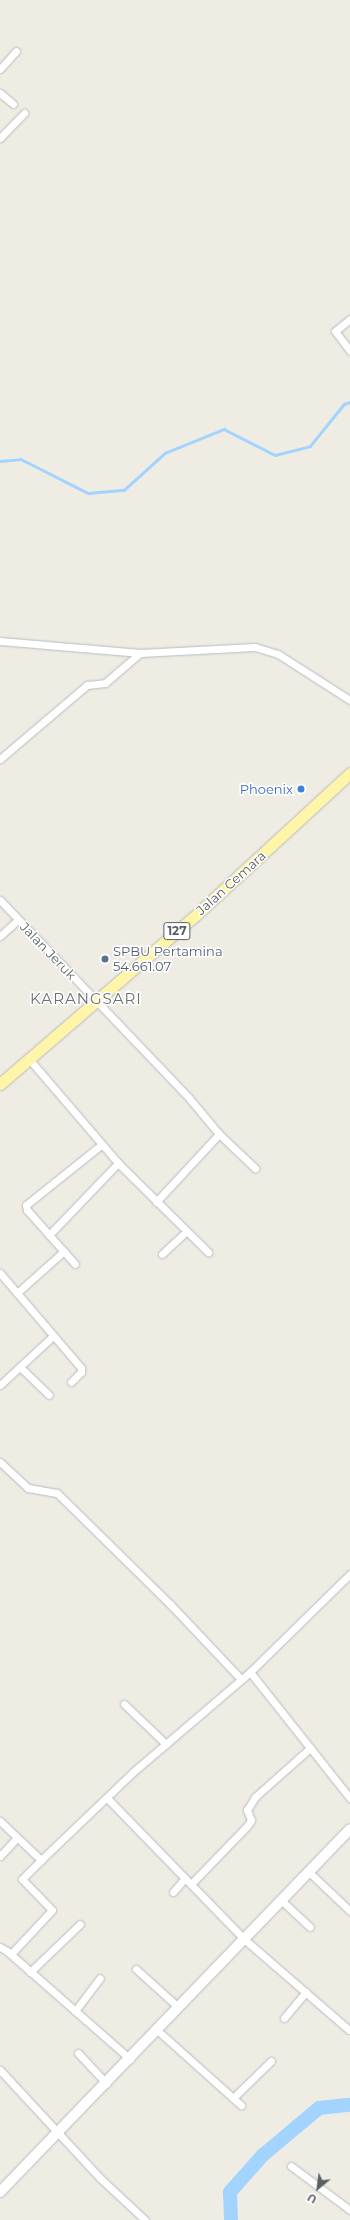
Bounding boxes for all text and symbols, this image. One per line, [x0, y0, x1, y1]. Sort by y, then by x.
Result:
place label: Phoenix [240, 781, 293, 797]
marker: Phoenix [296, 784, 306, 794]
street label: Jalan Cemara [193, 848, 269, 918]
street label: Jalan Jeruk [17, 919, 79, 983]
road number: 127 [163, 921, 191, 941]
place label: SPBU Pertamina 54.661.07 [113, 944, 223, 975]
marker: SPBU Pertamina 54.661.07 [100, 954, 110, 964]
district label: KARANGSARI [30, 990, 142, 1008]
north arrow [298, 2168, 338, 2208]
text: U [305, 2190, 319, 2207]

